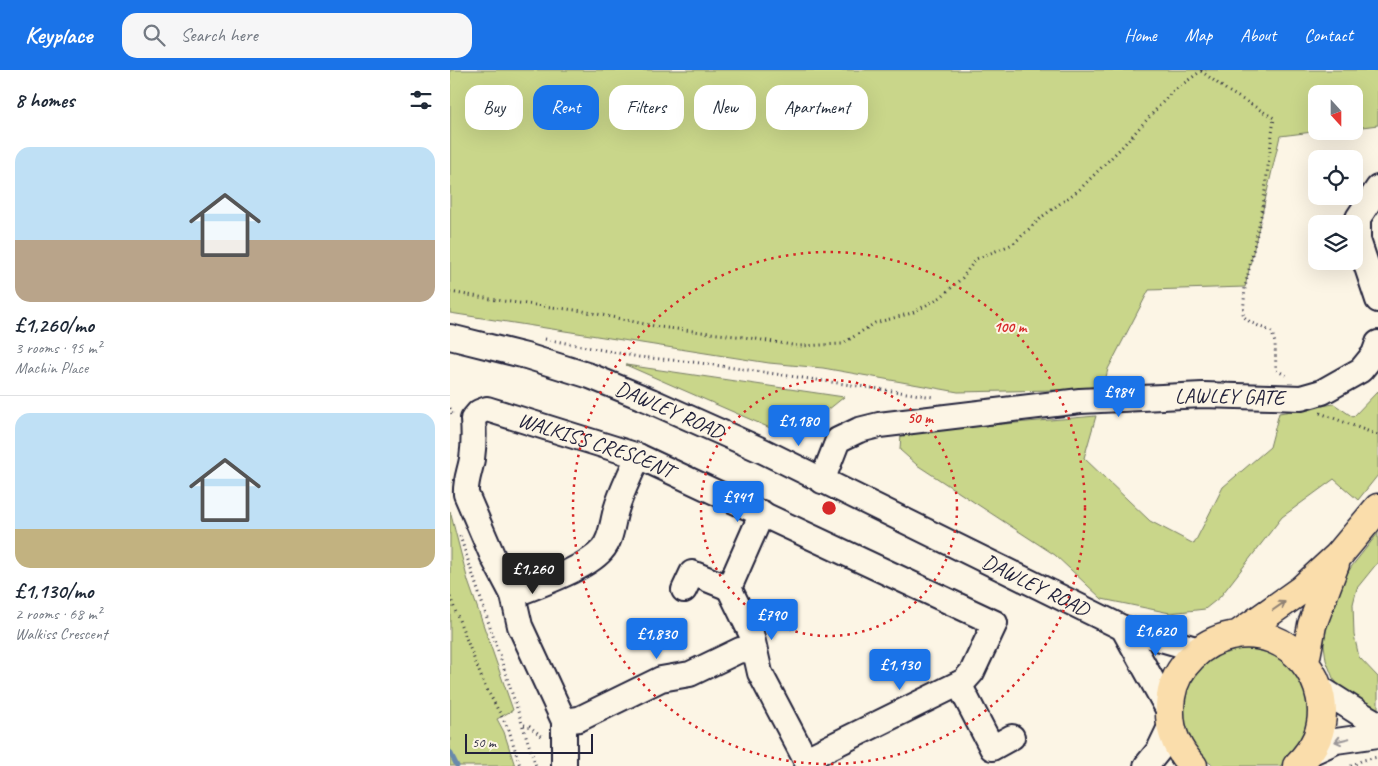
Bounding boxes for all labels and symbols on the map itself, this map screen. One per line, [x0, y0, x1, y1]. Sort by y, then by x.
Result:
north arrow [1308, 85, 1362, 140]
text: 100 m [994, 318, 1028, 337]
street label: DAWLEY ROAD [612, 375, 730, 446]
pin: £984 [1089, 376, 1149, 418]
street label: LAWLEY GATE [1174, 382, 1288, 411]
pin: £1,180 [758, 404, 840, 447]
street label: WALKISS CRESCENT [515, 406, 683, 486]
text: 50 m [907, 409, 934, 428]
pin: £941 [708, 480, 768, 523]
centre of rings [820, 499, 838, 517]
street label: DAWLEY ROAD [978, 548, 1095, 623]
pin: £1,260 [492, 552, 574, 595]
pin: £790 [742, 598, 802, 641]
one-way arrow [1272, 601, 1286, 611]
pin: £1,620 [1115, 614, 1197, 657]
pin: £1,830 [616, 618, 698, 660]
pin: £1,130 [859, 648, 941, 691]
scale bar [465, 731, 592, 754]
one-way arrow [1334, 736, 1350, 745]

